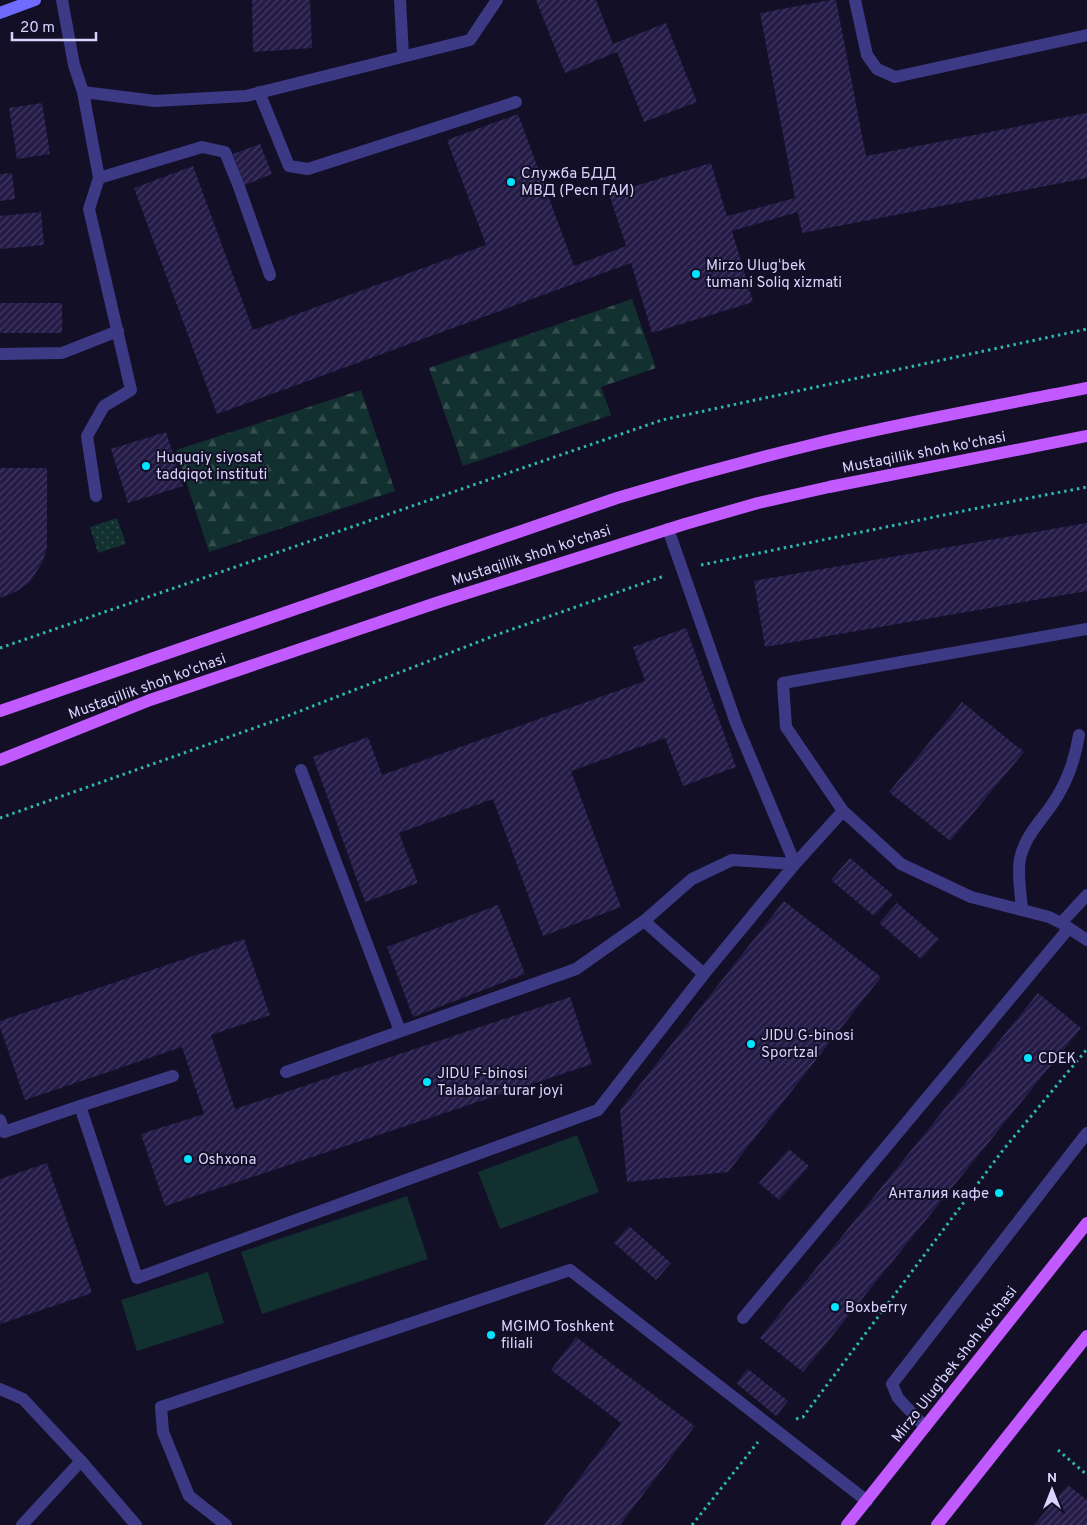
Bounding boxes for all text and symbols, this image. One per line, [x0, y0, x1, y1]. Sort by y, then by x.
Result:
scale bar [12, 10, 96, 42]
text: 20 m [20, 19, 55, 38]
place label: Служба БДД МВД (Респ ГАИ) [521, 165, 634, 201]
marker: Служба БДД МВД (Респ ГАИ) [505, 176, 517, 188]
place label: Mirzo Ulugʻbek tumani Soliq xizmati [706, 257, 842, 293]
marker: Mirzo Ulugʻbek tumani Soliq xizmati [690, 268, 702, 280]
street label: Mustaqillik shoh ko'chasi [841, 428, 1008, 479]
place label: Huquqiy siyosat tadqiqot instituti [156, 449, 267, 485]
marker: Huquqiy siyosat tadqiqot instituti [140, 460, 152, 472]
street label: Mustaqillik shoh ko'chasi [449, 522, 614, 591]
street label: Mustaqillik shoh ko'chasi [66, 650, 229, 725]
place label: JIDU G-binosi Sportzal [761, 1027, 854, 1063]
marker: JIDU G-binosi Sportzal [745, 1038, 757, 1050]
place label: CDEK [1038, 1050, 1077, 1069]
marker: CDEK [1022, 1052, 1034, 1064]
place label: JIDU F-binosi Talabalar turar joyi [437, 1065, 563, 1101]
marker: JIDU F-binosi Talabalar turar joyi [421, 1076, 433, 1088]
place label: Oshxona [198, 1151, 256, 1170]
marker: Oshxona [182, 1153, 194, 1165]
place label: Анталия кафе [888, 1185, 989, 1204]
marker: Анталия кафе [993, 1187, 1005, 1199]
street label: Mirzo Ulug'bek shoh ko'chasi [888, 1283, 1022, 1447]
place label: Boxberry [845, 1299, 907, 1318]
marker: Boxberry [829, 1301, 841, 1313]
place label: MGIMO Toshkent filiali [501, 1318, 614, 1354]
marker: MGIMO Toshkent filiali [485, 1329, 497, 1341]
north arrow [1027, 1465, 1077, 1515]
text: N [1047, 1470, 1057, 1487]

